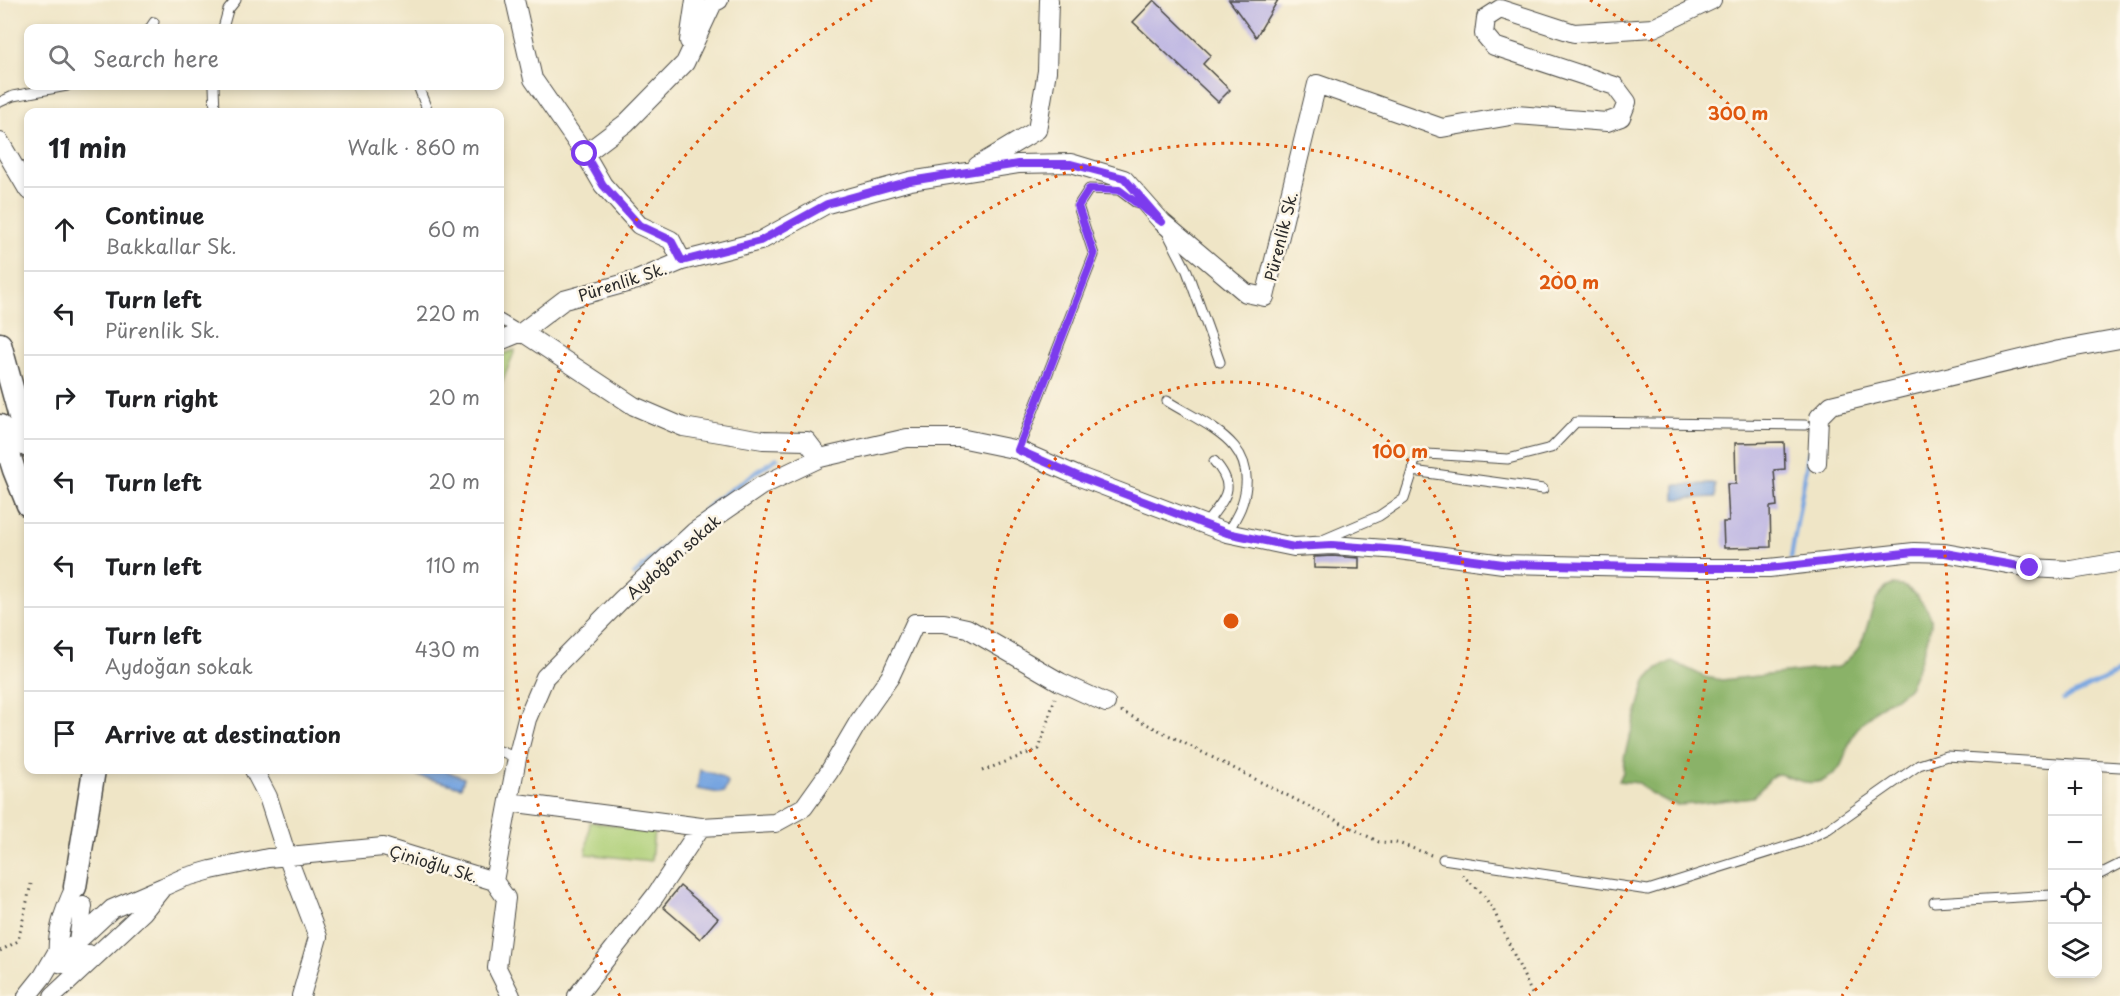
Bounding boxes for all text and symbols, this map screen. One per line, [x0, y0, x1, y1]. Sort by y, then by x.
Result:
search box [24, 24, 504, 90]
icon: search [45, 41, 78, 74]
text: Search here [93, 41, 219, 74]
text: 300 m [1708, 99, 1768, 126]
text: 11 min [48, 128, 127, 167]
text: Walk · 860 m [348, 132, 480, 162]
route start [571, 140, 597, 166]
street label: Pürenlik Sk. [1257, 188, 1303, 284]
text: Continue [105, 198, 204, 231]
icon: ahead [48, 213, 81, 246]
text: 60 m [428, 214, 480, 244]
text: Bakkallar Sk. [105, 231, 237, 261]
street label: Pürenlik Sk. [575, 255, 669, 307]
text: 200 m [1539, 268, 1599, 295]
text: Turn left [105, 282, 202, 315]
icon: left [48, 297, 81, 330]
text: 220 m [416, 298, 480, 328]
text: Pürenlik Sk. [105, 315, 220, 345]
icon: right [48, 381, 81, 414]
text: Turn right [105, 381, 218, 414]
text: 20 m [428, 382, 480, 412]
text: 100 m [1372, 437, 1428, 464]
icon: left [48, 465, 81, 498]
text: Turn left [105, 465, 202, 498]
text: 20 m [428, 466, 480, 496]
street label: Aydoğan sokak [620, 508, 726, 604]
icon: left [48, 549, 81, 582]
text: Turn left [105, 549, 202, 582]
text: 110 m [426, 550, 480, 580]
route end [2016, 554, 2042, 580]
centre of rings [1221, 611, 1241, 631]
text: Turn left [105, 618, 202, 651]
icon: left [48, 633, 81, 666]
text: 430 m [415, 634, 480, 664]
text: Aydoğan sokak [105, 651, 253, 681]
icon: arrive [48, 717, 81, 750]
text: Arrive at destination [105, 717, 341, 750]
map controls [2048, 762, 2102, 978]
button: + [2048, 762, 2102, 816]
button: − [2048, 816, 2102, 870]
street label: Çinioğlu Sk. [387, 838, 481, 888]
button: locate [2048, 870, 2102, 924]
button: layers [2048, 924, 2102, 978]

